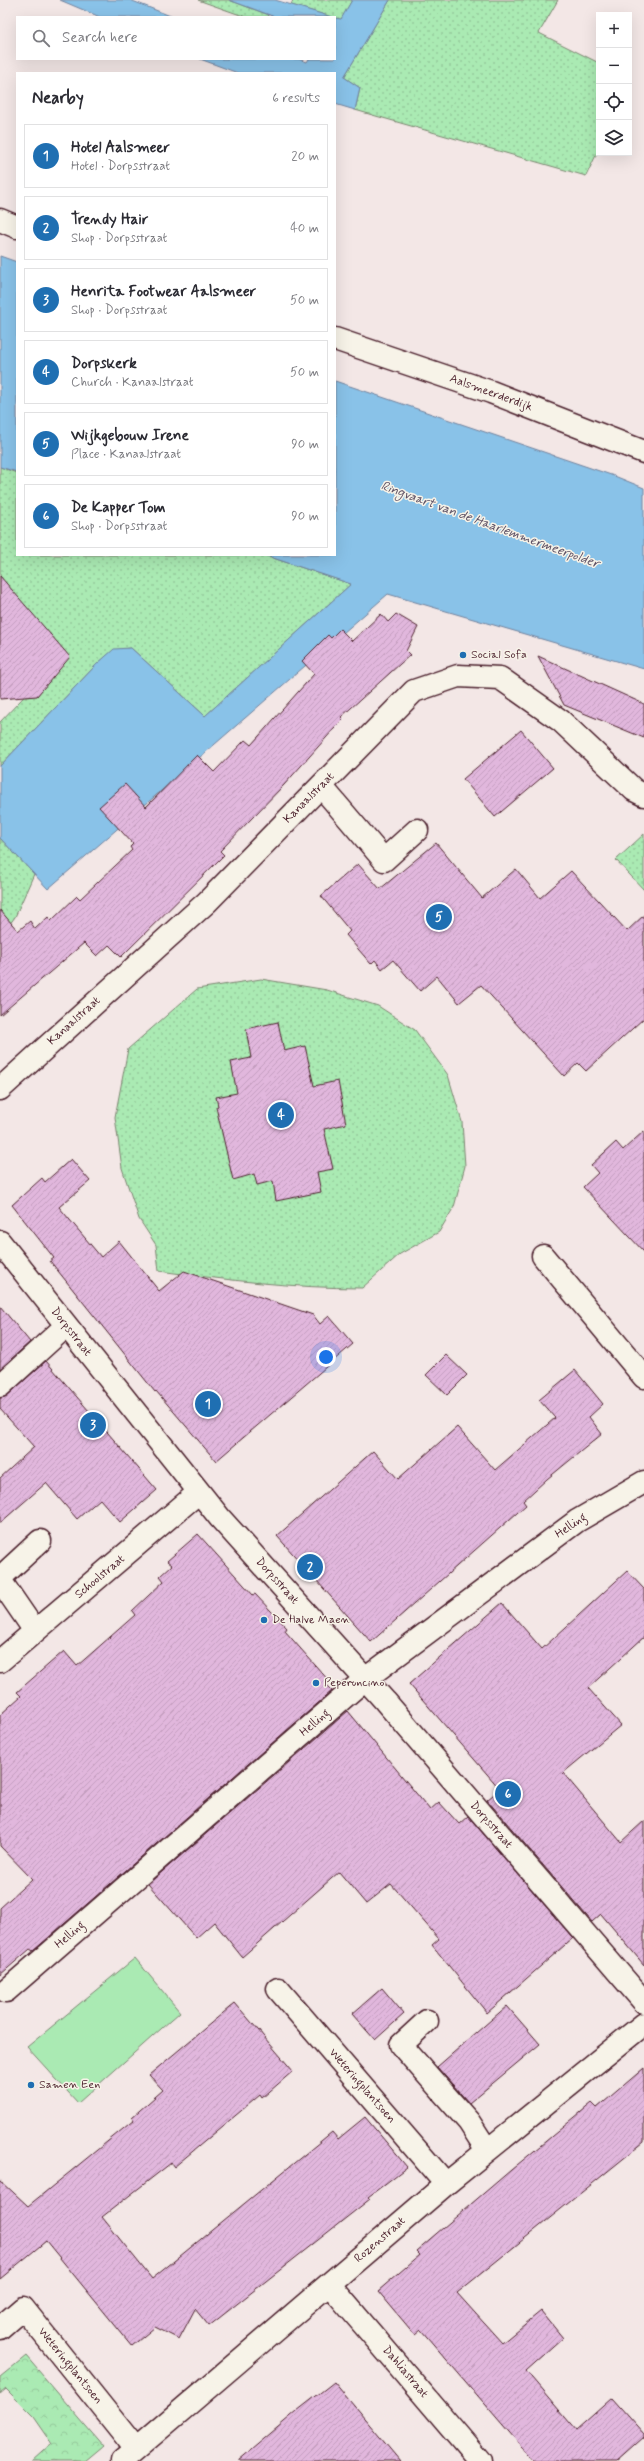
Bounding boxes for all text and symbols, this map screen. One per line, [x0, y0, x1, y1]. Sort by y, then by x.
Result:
map controls [596, 12, 632, 156]
button: + [596, 12, 632, 48]
search box [16, 16, 336, 60]
icon: search [30, 27, 52, 49]
text: Search here [62, 28, 138, 48]
button: − [596, 48, 632, 84]
button: locate [596, 84, 632, 120]
text: Nearby [32, 87, 84, 109]
text: 6 results [272, 90, 320, 107]
button: layers [596, 120, 632, 156]
text: Hotel Aalsmeer [71, 138, 170, 158]
text: 1 [43, 148, 49, 165]
text: 20 m [291, 148, 319, 165]
text: Hotel · Dorpsstraat [71, 158, 170, 175]
text: Trendy Hair [71, 210, 148, 230]
text: 2 [43, 220, 49, 237]
text: 40 m [290, 220, 319, 237]
text: Shop · Dorpsstraat [71, 230, 167, 247]
text: Henrita Footwear Aalsmeer [71, 282, 256, 302]
text: 3 [43, 292, 49, 309]
text: 50 m [290, 292, 319, 309]
text: Shop · Dorpsstraat [71, 302, 167, 319]
text: Dorpskerk [71, 354, 137, 374]
text: 4 [42, 364, 50, 381]
text: 50 m [290, 364, 319, 381]
street label: Aalsmeerderdijk [447, 371, 535, 415]
text: Church · Kanaalstraat [71, 374, 194, 391]
text: Wijkgebouw Irene [71, 426, 189, 446]
text: 5 [42, 436, 50, 453]
text: 90 m [291, 436, 319, 453]
text: Place · Kanaalstraat [71, 446, 181, 463]
water label: Ringvaart van de Haarlemmermeerpolder [378, 477, 603, 574]
text: De Kapper Tom [71, 498, 166, 518]
text: 6 [43, 508, 49, 525]
text: 90 m [291, 508, 319, 525]
text: Shop · Dorpsstraat [71, 518, 167, 535]
place label: Social Sofa [471, 647, 527, 663]
marker: Social Sofa [458, 650, 468, 660]
street label: Kanaalstraat [280, 769, 338, 827]
pin: 5 [426, 902, 452, 932]
street label: Kanaalstraat [44, 993, 104, 1049]
pin: 4 [268, 1100, 294, 1130]
street label: Dorpsstraat [47, 1304, 95, 1360]
your location [316, 1347, 336, 1367]
pin: 1 [195, 1389, 221, 1419]
pin: 3 [80, 1410, 106, 1440]
street label: Helling [552, 1509, 591, 1543]
street label: Schoolstraat [72, 1551, 129, 1603]
pin: 2 [297, 1552, 323, 1582]
street label: Dorpsstraat [252, 1554, 303, 1608]
place label: De Halve Maen [272, 1612, 351, 1628]
marker: De Halve Maen [259, 1615, 269, 1625]
place label: Peperoncino [324, 1675, 385, 1691]
marker: Peperoncino [311, 1678, 321, 1688]
street label: Helling [297, 1705, 334, 1741]
pin: 6 [495, 1779, 521, 1809]
street label: Dorpsstraat [466, 1798, 516, 1852]
street label: Helling [52, 1917, 89, 1953]
street label: Weteringplantsoen [324, 2045, 399, 2127]
place label: Samen Een [39, 2077, 100, 2093]
marker: Samen Een [26, 2080, 36, 2090]
street label: Rozenstraat [351, 2213, 409, 2267]
street label: Weteringplantsoen [33, 2324, 106, 2408]
street label: Dahliastraat [379, 2343, 432, 2402]

